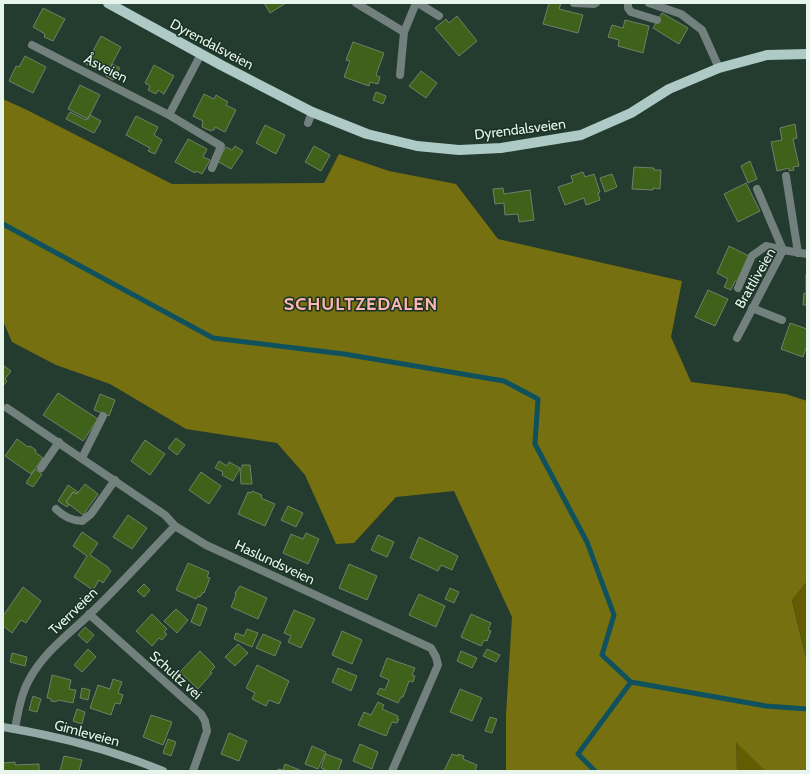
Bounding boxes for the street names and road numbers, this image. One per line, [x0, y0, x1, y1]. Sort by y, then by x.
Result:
street label: Dyrendalsveien [167, 14, 257, 74]
street label: Åsveien [81, 49, 131, 87]
street label: Dyrendalsveien [473, 114, 567, 144]
street label: Brattliveien [731, 244, 780, 311]
street label: Haslundsveien [232, 536, 318, 588]
street label: Tverrveien [45, 583, 101, 639]
street label: Schultz vei [146, 647, 206, 703]
street label: Gimleveien [52, 716, 122, 750]

